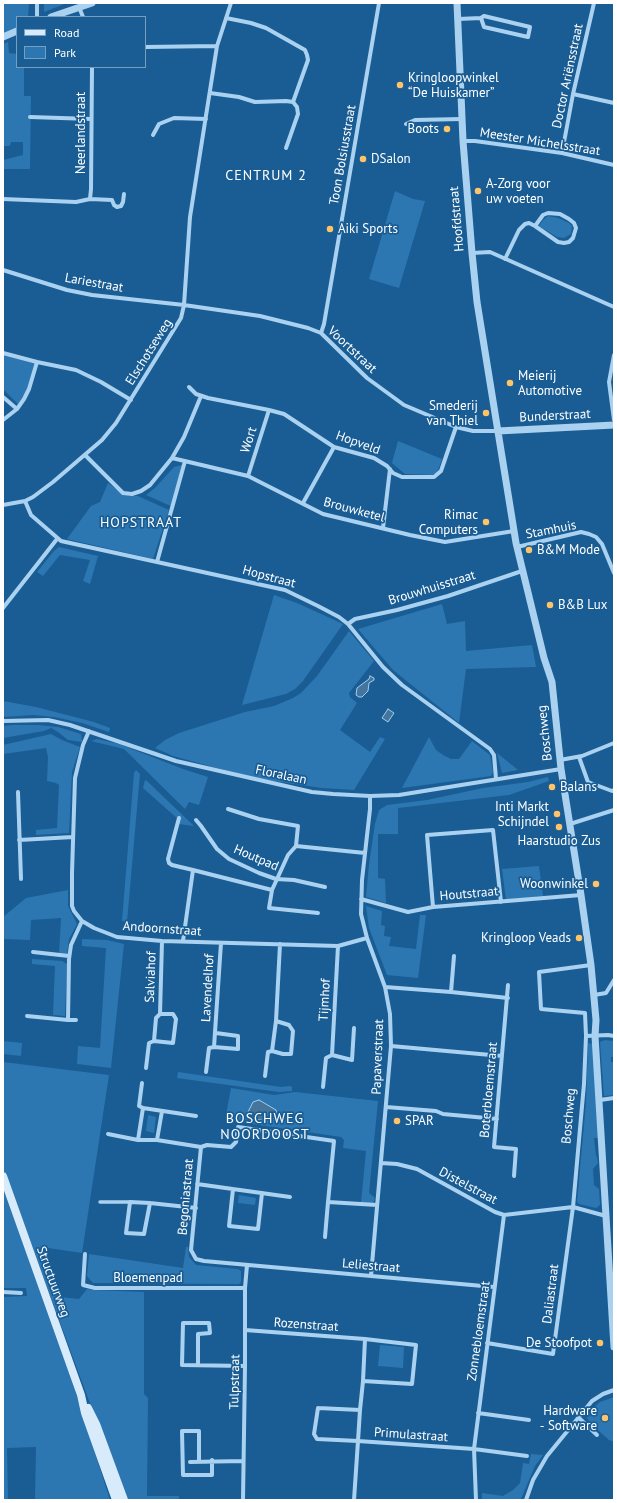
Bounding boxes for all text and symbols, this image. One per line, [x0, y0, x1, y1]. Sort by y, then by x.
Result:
legend [16, 16, 146, 68]
street label: Doctor Ariënsstraat [549, 22, 587, 130]
text: Road [54, 25, 79, 40]
text: Park [54, 45, 76, 60]
place label: Kringloopwinkel “De Huiskamer” [408, 70, 499, 101]
marker: Kringloopwinkel “De Huiskamer” [395, 80, 405, 90]
street label: Neerlandstraat [73, 92, 89, 174]
street label: Toon Bolsiusstraat [327, 104, 359, 206]
place label: Boots [408, 121, 439, 137]
marker: Boots [442, 124, 452, 134]
street label: Meester Michelsstraat [479, 125, 601, 159]
place label: DSalon [371, 151, 411, 167]
marker: DSalon [358, 154, 368, 164]
district label: CENTRUM 2 [225, 168, 307, 184]
place label: A-Zorg voor uw voeten [486, 176, 550, 207]
street label: Hoofdstraat [446, 186, 468, 252]
marker: A-Zorg voor uw voeten [473, 186, 483, 196]
place label: Aiki Sports [338, 221, 398, 237]
marker: Aiki Sports [325, 224, 335, 234]
street label: Lariestraat [64, 270, 124, 296]
street label: Elschotseweg [122, 316, 176, 388]
street label: Voortstraat [324, 323, 380, 377]
place label: Meierij Automotive [518, 368, 582, 399]
marker: Meierij Automotive [505, 378, 515, 388]
place label: Smederij van Thiel [426, 398, 478, 429]
street label: Bunderstraat [519, 406, 591, 426]
marker: Smederij van Thiel [481, 408, 491, 418]
street label: Wort [238, 425, 260, 455]
street label: Hopveld [334, 428, 382, 458]
street label: Brouwketel [322, 494, 386, 526]
place label: Rimac Computers [419, 507, 478, 538]
district label: HOPSTRAAT [100, 515, 182, 531]
marker: Rimac Computers [481, 517, 491, 527]
street label: Stamhuis [524, 517, 578, 543]
place label: B&M Mode [537, 542, 600, 558]
marker: B&M Mode [524, 545, 534, 555]
street label: Hopstraat [241, 562, 297, 592]
street label: Brouwhuisstraat [387, 567, 477, 609]
place label: B&B Lux [558, 597, 607, 613]
marker: B&B Lux [545, 600, 555, 610]
street label: Boschweg [534, 704, 556, 762]
street label: Floralaan [254, 762, 308, 788]
place label: Balans [560, 779, 597, 795]
marker: Balans [547, 782, 557, 792]
place label: Inti Markt Schijndel [495, 799, 549, 830]
marker: Inti Markt Schijndel [552, 809, 562, 819]
marker: Haarstudio Zus [554, 822, 564, 832]
place label: Haarstudio Zus [517, 833, 601, 849]
street label: Houtpad [231, 842, 281, 874]
place label: Woonwinkel [520, 876, 588, 892]
marker: Woonwinkel [591, 879, 601, 889]
street label: Houtstraat [439, 884, 499, 904]
street label: Andoornstraat [122, 918, 202, 940]
place label: Kringloop Veads [481, 930, 571, 946]
marker: Kringloop Veads [574, 933, 584, 943]
street label: Salviahof [142, 951, 160, 1003]
street label: Lavendelhof [198, 954, 218, 1022]
street label: Tijmhof [316, 978, 334, 1022]
street label: Papaverstraat [369, 1019, 387, 1095]
street label: Boterbloemstraat [477, 1041, 501, 1139]
street label: Boschweg [559, 1087, 579, 1145]
district label: BOSCHWEG NOORDOOST [220, 1111, 310, 1144]
place label: SPAR [405, 1113, 434, 1129]
marker: SPAR [392, 1116, 402, 1126]
street label: Begoniastraat [175, 1158, 197, 1236]
street label: Distelstraat [436, 1164, 500, 1208]
street label: Structuurweg [33, 1244, 73, 1320]
street label: Leliestraat [341, 1256, 401, 1276]
street label: Daliastraat [540, 1263, 562, 1325]
street label: Bloemenpad [113, 1270, 183, 1286]
street label: Zonnebloemstraat [464, 1280, 494, 1382]
street label: Rozenstraat [273, 1315, 339, 1335]
place label: De Stoofpot [526, 1335, 592, 1351]
marker: De Stoofpot [595, 1338, 605, 1348]
street label: Tulpstraat [227, 1354, 243, 1410]
place label: Hardware - Software [540, 1403, 597, 1434]
marker: Hardware - Software [600, 1413, 610, 1423]
street label: Primulastraat [373, 1425, 449, 1445]

